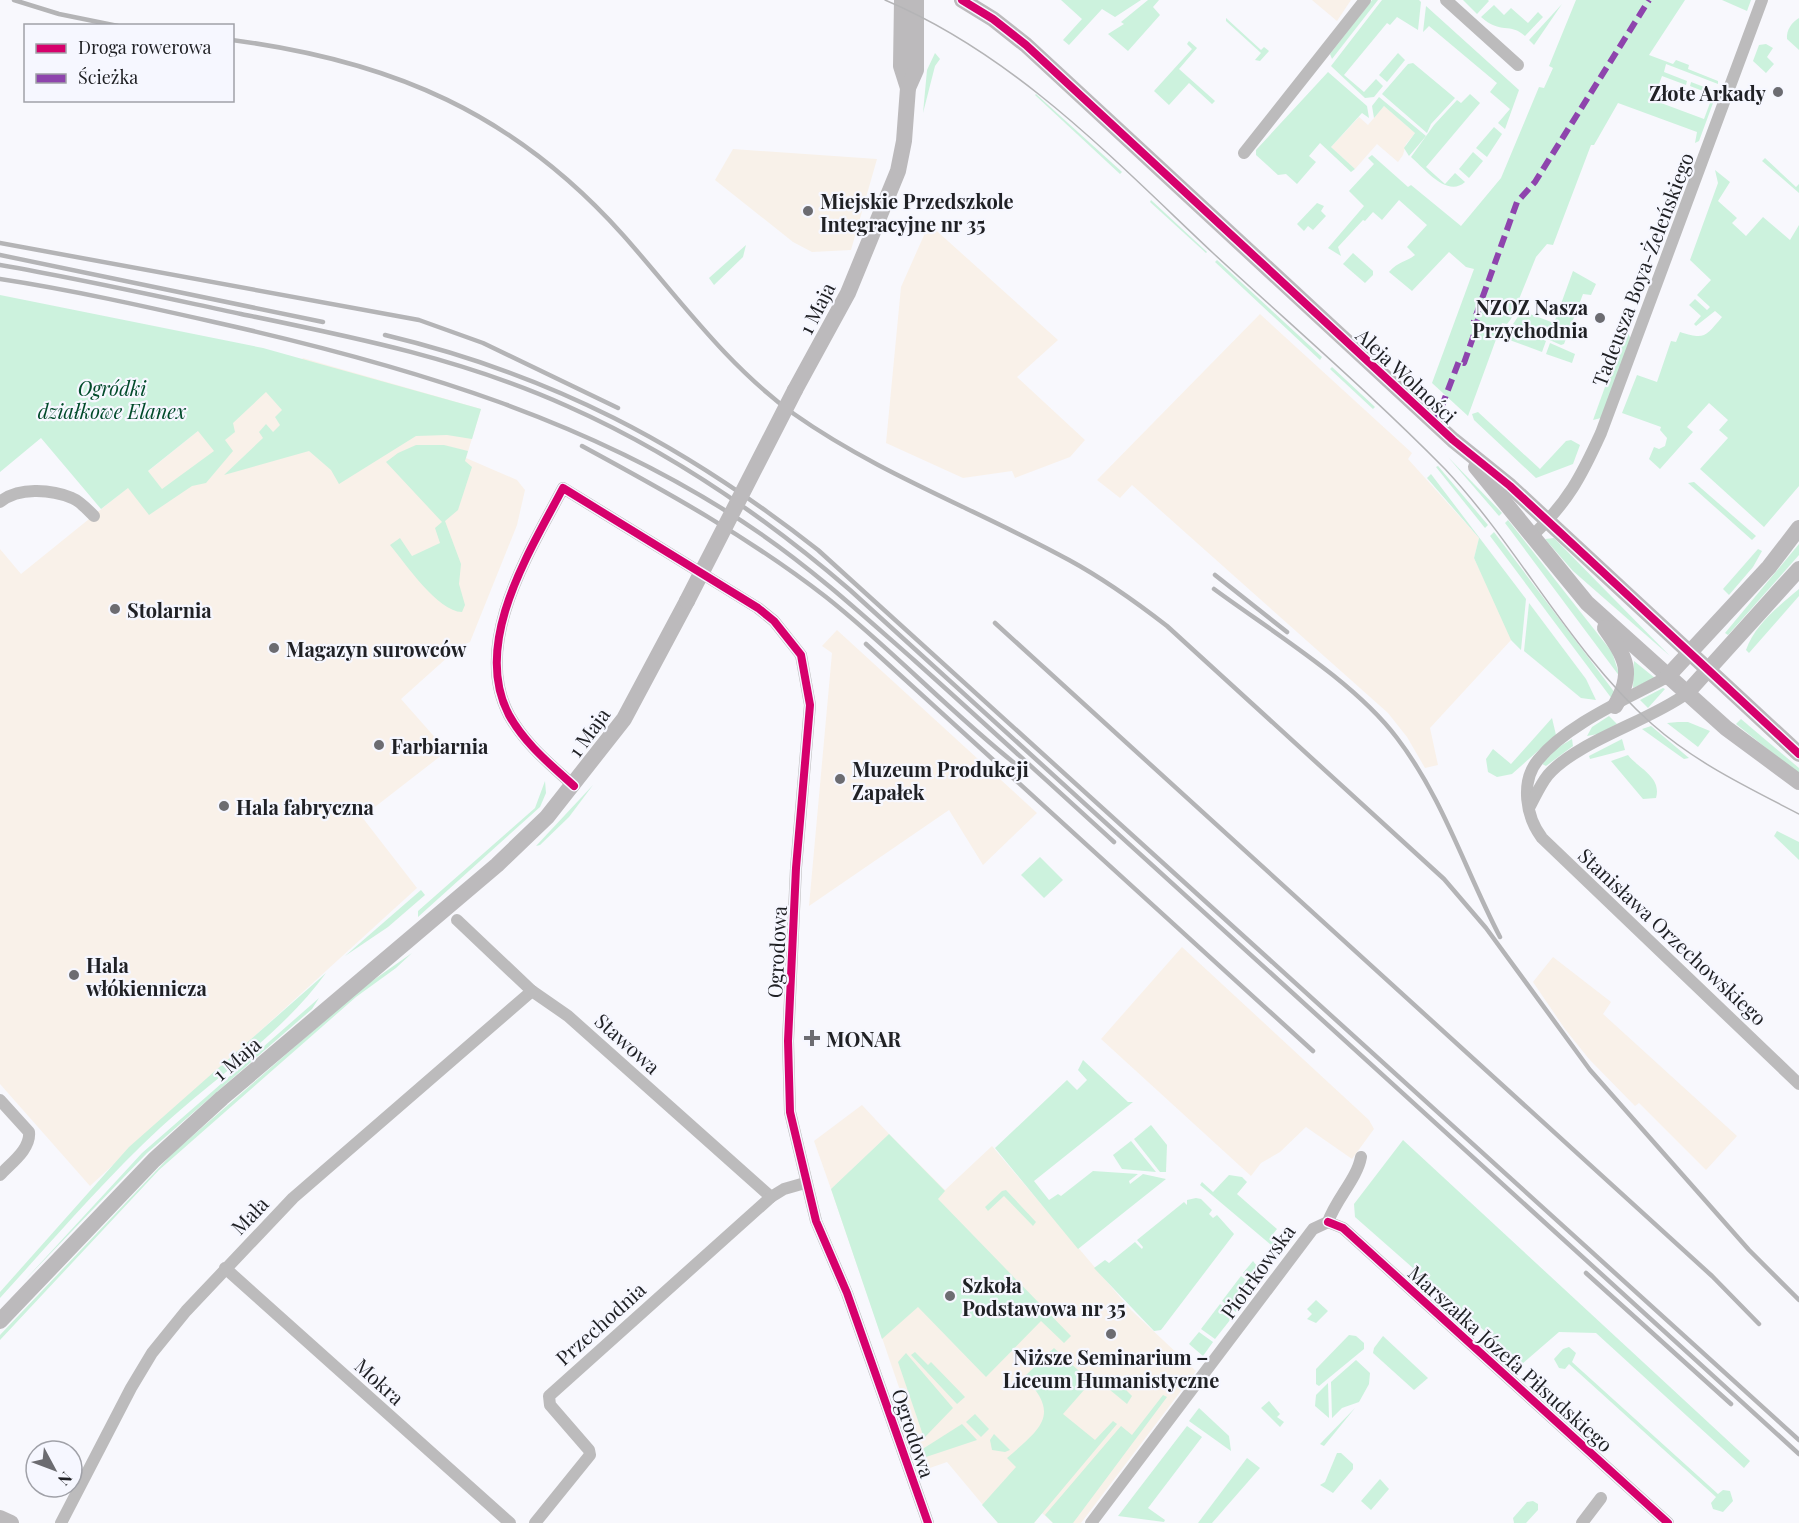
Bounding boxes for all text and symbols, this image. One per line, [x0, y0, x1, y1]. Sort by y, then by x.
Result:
legend [24, 24, 234, 102]
text: Droga rowerowa [78, 35, 211, 59]
text: Ścieżka [78, 65, 138, 89]
place label: Złote Arkady [1649, 79, 1767, 106]
marker: Złote Arkady [1771, 85, 1785, 99]
street label: Tadeusza Boya-Żeleńskiego [1585, 148, 1699, 390]
place label: Miejskie Przedszkole Integracyjne nr 35 [820, 187, 1014, 237]
marker: Miejskie Przedszkole Integracyjne nr 35 [801, 204, 815, 218]
street label: 1 Maja [791, 277, 841, 339]
place label: NZOZ Nasza Przychodnia [1472, 293, 1589, 343]
marker: NZOZ Nasza Przychodnia [1593, 311, 1607, 325]
street label: Aleja Wolności [1350, 321, 1463, 429]
park label: Ogródki działkowe Elanex [38, 374, 187, 424]
place label: Stolarnia [127, 596, 212, 623]
marker: Stolarnia [108, 602, 122, 616]
place label: Magazyn surowców [286, 635, 467, 662]
marker: Magazyn surowców [267, 641, 281, 655]
street label: 1 Maja [561, 702, 615, 762]
place label: Farbiarnia [391, 732, 489, 759]
marker: Farbiarnia [372, 738, 386, 752]
place label: Muzeum Produkcji Zapałek [852, 755, 1029, 805]
marker: Muzeum Produkcji Zapałek [833, 772, 847, 786]
place label: Hala fabryczna [236, 793, 375, 820]
marker: Hala fabryczna [217, 799, 231, 813]
street label: Stanisława Orzechowskiego [1573, 841, 1773, 1031]
street label: Ogrodowa [760, 905, 792, 999]
place label: Hala włókiennicza [85, 951, 208, 1001]
marker: Hala włókiennicza [67, 968, 81, 982]
street label: Stawowa [590, 1007, 666, 1079]
place label: MONAR [826, 1025, 902, 1052]
marker: MONAR [803, 1029, 821, 1047]
street label: 1 Maja [206, 1030, 266, 1086]
street label: Mała [224, 1190, 274, 1240]
street label: Piotrkowska [1214, 1218, 1300, 1324]
street label: Marszałka Józefa Piłsudskiego [1403, 1259, 1619, 1457]
place label: Szkoła Podstawowa nr 35 [962, 1271, 1126, 1321]
street label: Przechodnia [549, 1275, 651, 1371]
marker: Szkoła Podstawowa nr 35 [943, 1289, 957, 1303]
marker: Niższe Seminarium – Liceum Humanistyczne [1104, 1327, 1118, 1341]
place label: Niższe Seminarium – Liceum Humanistyczne [1003, 1343, 1219, 1393]
street label: Mokra [350, 1352, 410, 1410]
street label: Ogrodowa [886, 1385, 942, 1481]
north arrow [24, 1439, 84, 1499]
text: N [54, 1468, 77, 1491]

